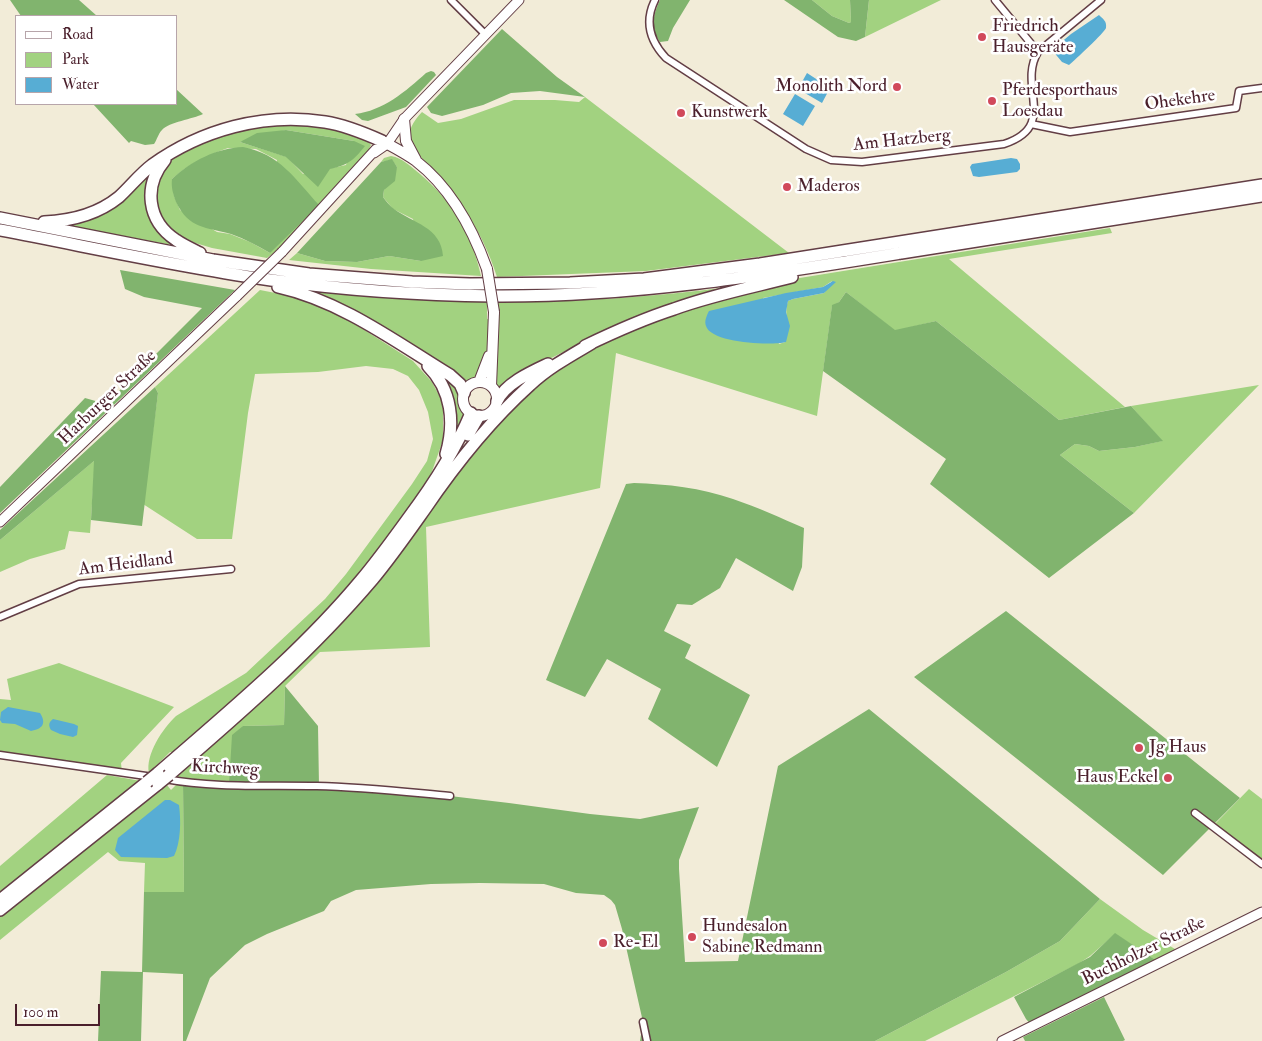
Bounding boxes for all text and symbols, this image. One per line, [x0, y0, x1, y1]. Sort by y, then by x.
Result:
legend [15, 15, 178, 105]
place label: Friedrich Hausgeräte [992, 16, 1073, 58]
text: Road [62, 25, 93, 44]
marker: Friedrich Hausgeräte [976, 31, 988, 43]
text: Park [62, 50, 89, 69]
text: Water [62, 75, 99, 94]
place label: Monolith Nord [775, 76, 887, 98]
place label: Pferdesporthaus Loesdau [1002, 80, 1117, 122]
marker: Monolith Nord [891, 81, 903, 93]
street label: Ohekehre [1143, 85, 1217, 117]
marker: Pferdesporthaus Loesdau [986, 95, 998, 107]
place label: Kunstwerk [691, 102, 768, 124]
marker: Kunstwerk [675, 107, 687, 119]
street label: Am Hatzberg [852, 125, 952, 157]
place label: Maderos [797, 176, 860, 198]
marker: Maderos [781, 181, 793, 193]
street label: Harburger Straße [55, 346, 161, 450]
street label: Am Heidland [78, 548, 174, 582]
place label: Jg Haus [1149, 737, 1206, 759]
marker: Jg Haus [1133, 742, 1145, 754]
street label: Kirchweg [191, 756, 259, 782]
place label: Haus Eckel [1076, 767, 1158, 789]
marker: Haus Eckel [1162, 772, 1174, 784]
street label: Buchholzer Straße [1079, 913, 1209, 991]
place label: Hundesalon Sabine Redmann [702, 916, 823, 959]
marker: Hundesalon Sabine Redmann [686, 931, 698, 943]
place label: Re-El [613, 932, 658, 954]
marker: Re-El [597, 937, 609, 949]
scale bar [18, 994, 102, 1026]
text: 100 m [23, 1003, 58, 1022]

